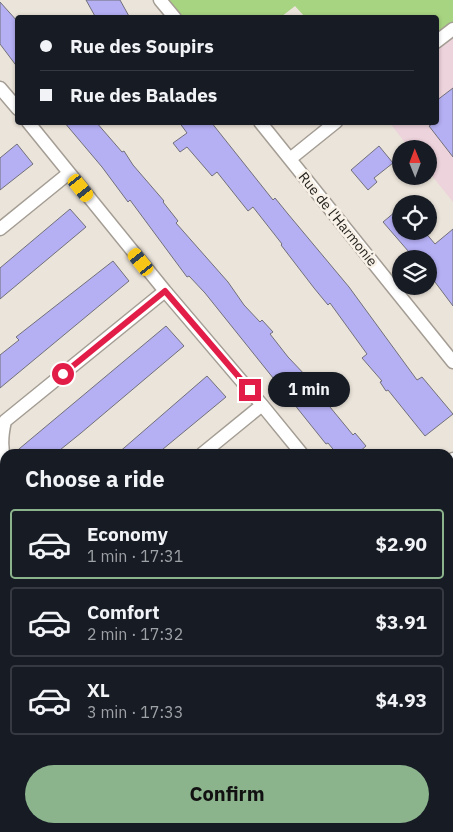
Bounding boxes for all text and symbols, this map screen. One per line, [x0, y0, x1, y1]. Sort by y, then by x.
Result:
text: Rue des Soupirs [70, 34, 214, 58]
text: Rue des Balades [70, 83, 217, 107]
north arrow [392, 140, 438, 185]
map controls [392, 140, 437, 295]
street label: Rue de l'Harmonie [295, 168, 382, 270]
car [65, 172, 96, 204]
button: locate [392, 195, 437, 240]
car [125, 246, 156, 278]
button: layers [392, 250, 437, 295]
route start [52, 363, 74, 385]
callout: 1 min [268, 372, 350, 408]
route end [239, 379, 261, 401]
text: 1 min [288, 379, 330, 399]
text: Choose a ride [25, 464, 165, 493]
icon: car [27, 522, 72, 567]
text: Economy [87, 522, 168, 546]
text: $2.90 [375, 532, 427, 556]
text: 1 min · 17:31 [87, 546, 183, 566]
icon: car [27, 600, 72, 645]
text: Comfort [87, 600, 160, 624]
text: $3.91 [375, 610, 427, 634]
text: 2 min · 17:32 [87, 624, 183, 644]
icon: car [27, 678, 72, 723]
text: XL [87, 678, 110, 702]
text: $4.93 [375, 688, 427, 712]
text: 3 min · 17:33 [87, 702, 183, 722]
button: Confirm [25, 765, 429, 823]

